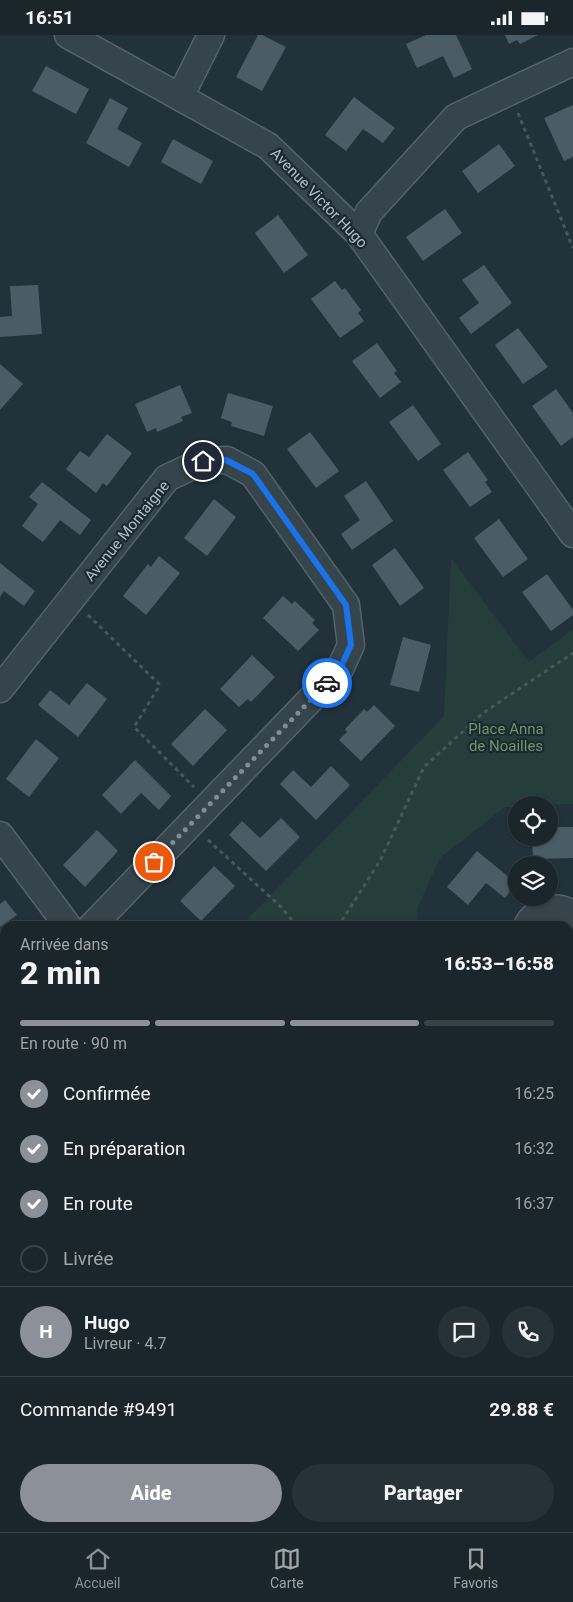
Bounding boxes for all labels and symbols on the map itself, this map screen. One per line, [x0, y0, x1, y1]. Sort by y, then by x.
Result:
street label: Avenue Victor Hugo [267, 144, 371, 252]
pin [182, 440, 224, 482]
street label: Avenue Montaigne [81, 477, 173, 585]
courier [302, 658, 352, 708]
park label: Place Anna de Noailles [468, 720, 544, 755]
pin [133, 841, 175, 883]

